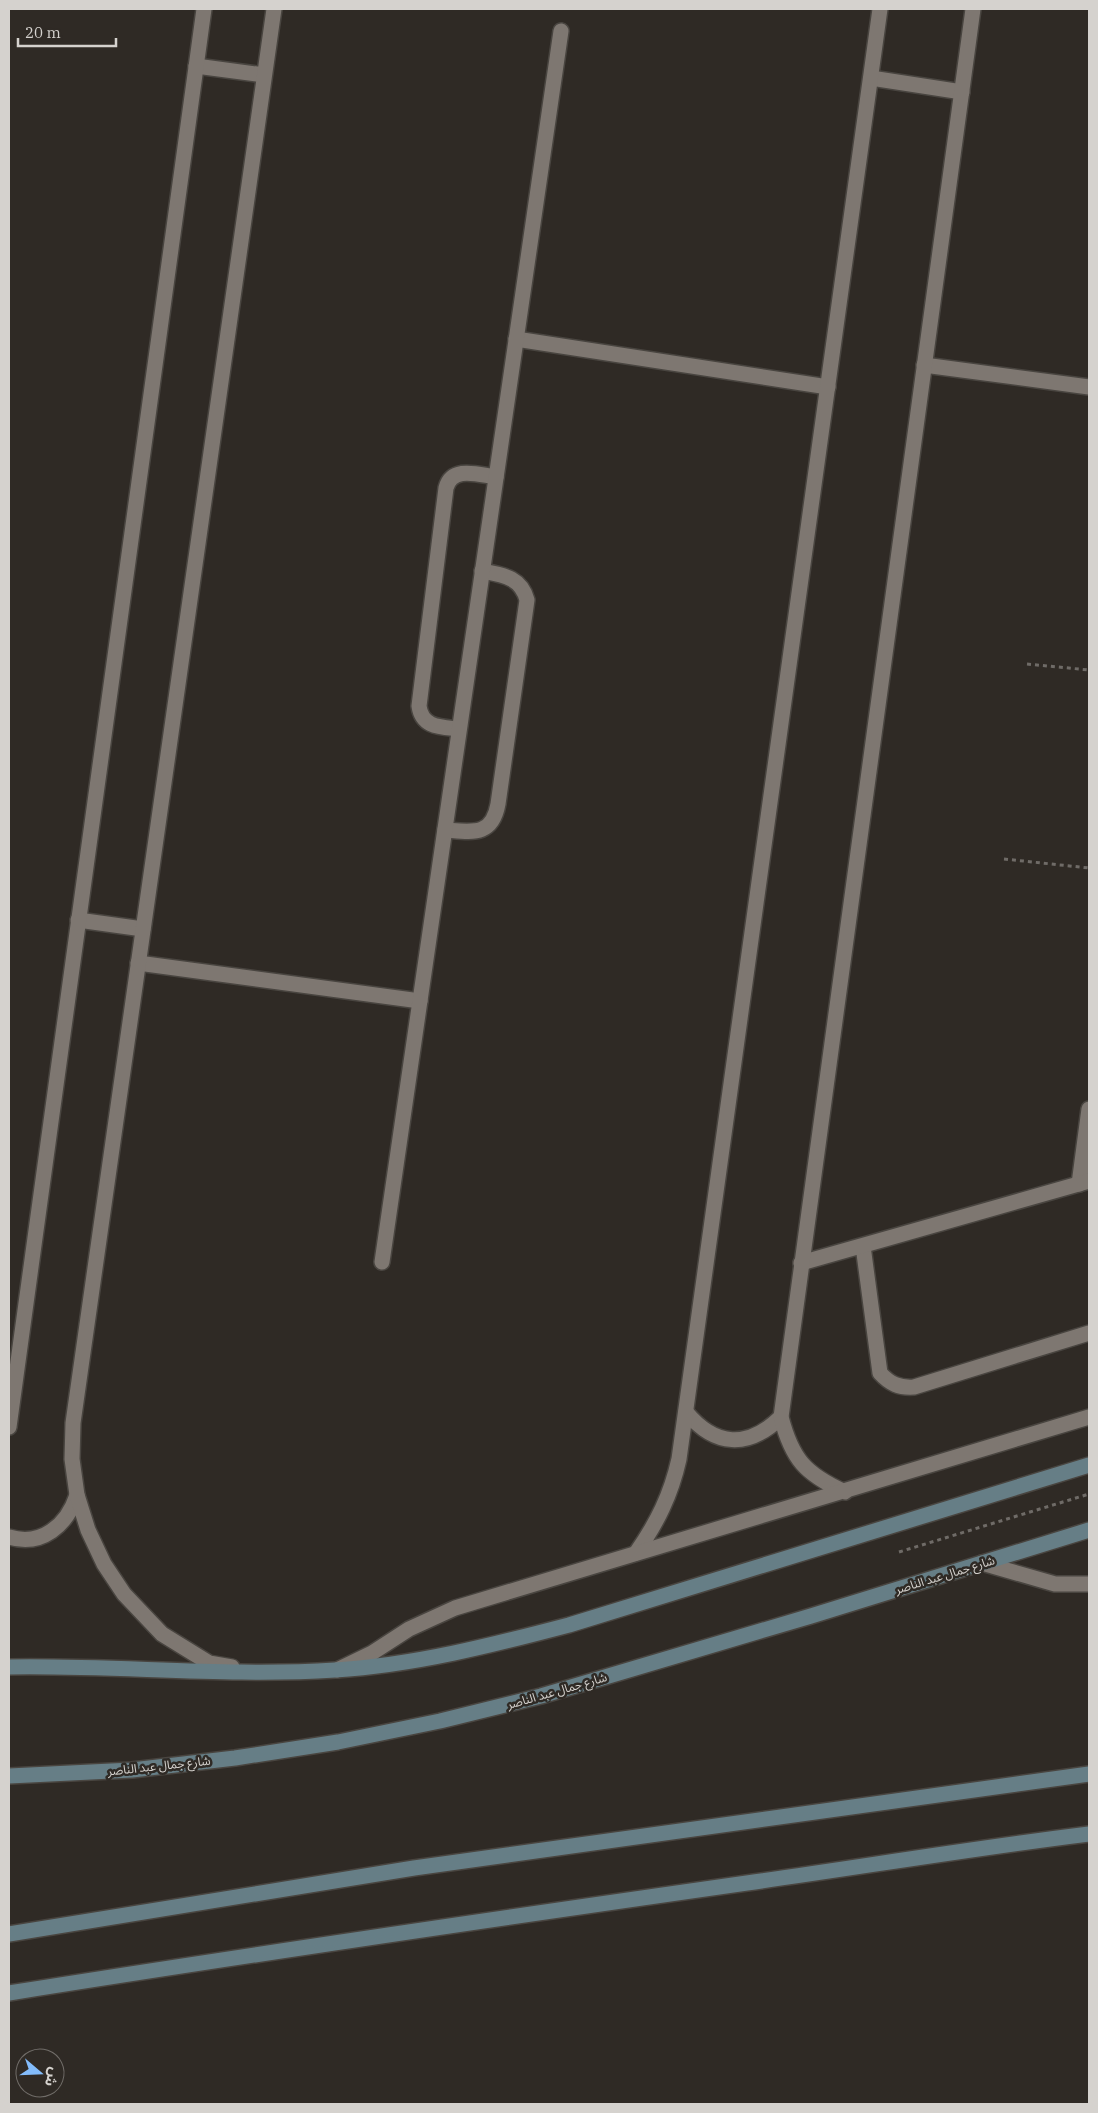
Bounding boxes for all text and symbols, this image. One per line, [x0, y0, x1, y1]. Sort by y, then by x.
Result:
scale bar [18, 15, 115, 47]
text: 20 m [25, 23, 61, 42]
street label: شارع جمال عبد الناصر [892, 1552, 997, 1599]
street label: شارع جمال عبد الناصر [504, 1669, 609, 1714]
street label: شارع جمال عبد الناصر [106, 1753, 211, 1780]
north arrow [15, 2048, 65, 2098]
text: ش [41, 2065, 64, 2089]

